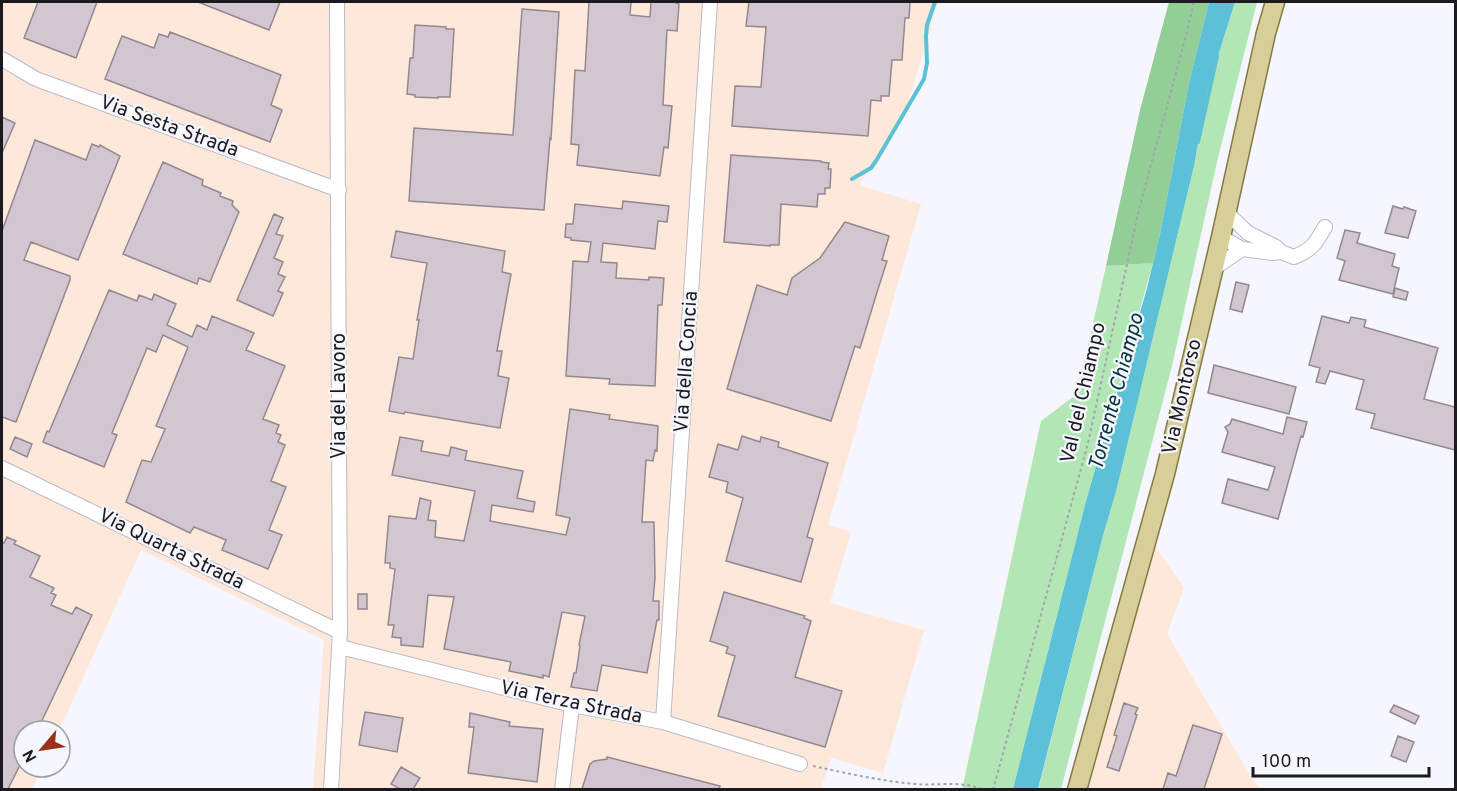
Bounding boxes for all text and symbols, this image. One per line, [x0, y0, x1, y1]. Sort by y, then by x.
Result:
street label: Via Sesta Strada [96, 90, 242, 164]
street label: Via della Concia [669, 290, 705, 434]
water label: Torrente Chiampo [1083, 310, 1151, 474]
street label: Val del Chiampo [1055, 320, 1113, 466]
street label: Via del Lavoro [327, 333, 353, 459]
street label: Via Montorso [1157, 337, 1209, 457]
street label: Via Quarta Strada [94, 503, 248, 597]
street label: Via Terza Strada [497, 675, 645, 731]
north arrow [12, 719, 72, 779]
scale bar [1253, 740, 1428, 778]
text: N [19, 745, 42, 765]
text: 100 m [1262, 751, 1311, 774]

